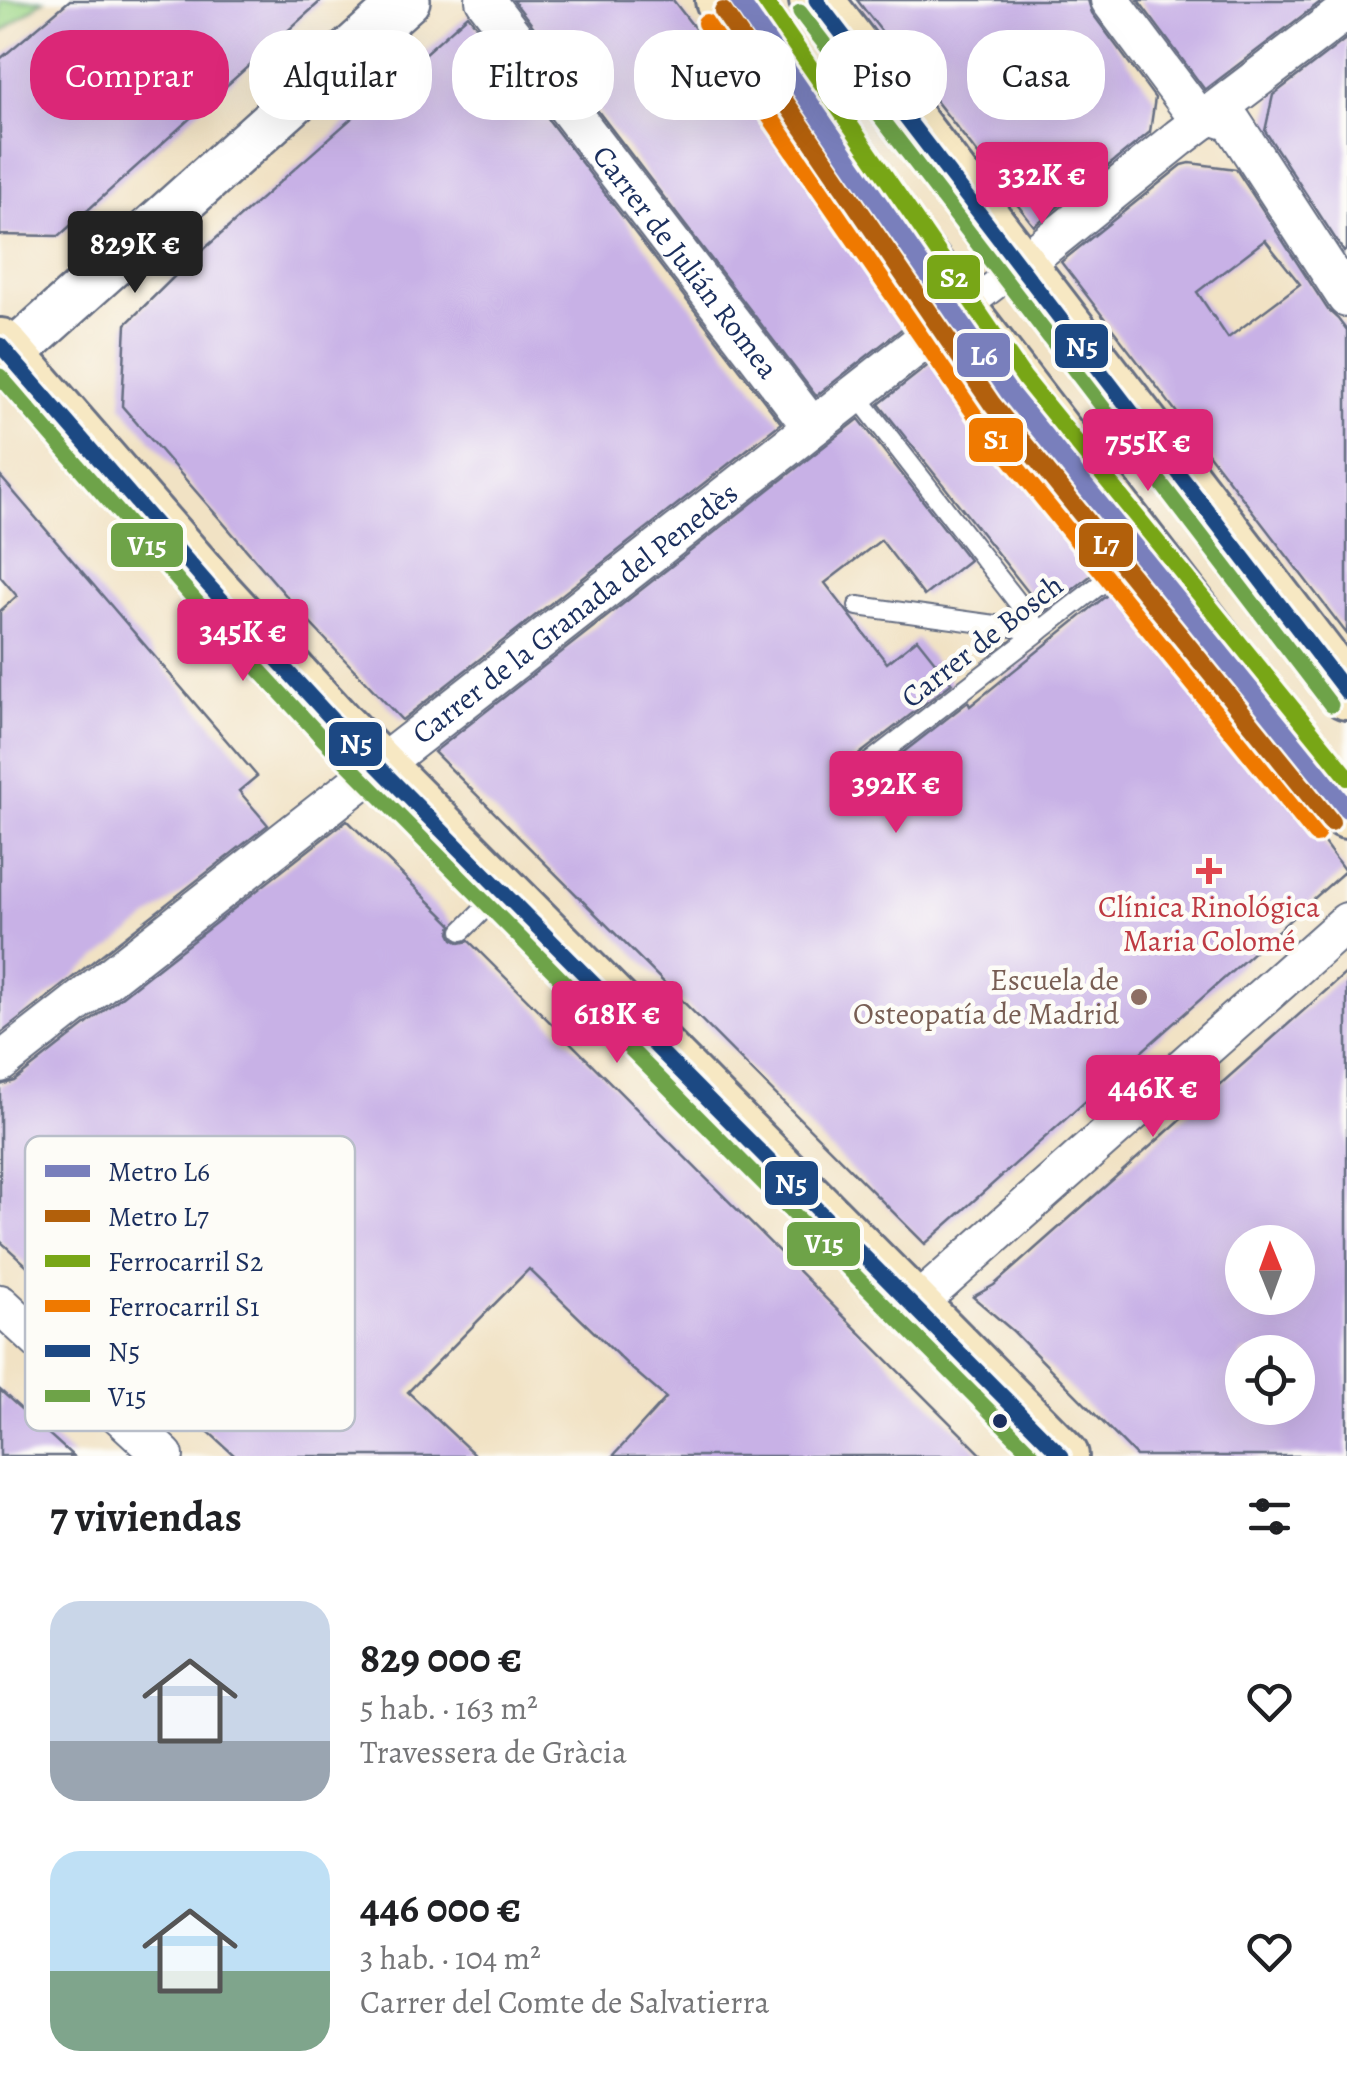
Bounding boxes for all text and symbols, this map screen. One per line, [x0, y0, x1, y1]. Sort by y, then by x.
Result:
chip: Comprar [30, 30, 229, 120]
chip: Alquilar [249, 30, 432, 120]
chip: Filtros [452, 30, 614, 120]
chip: Nuevo [634, 30, 796, 120]
chip: Piso [816, 30, 947, 120]
chip: Casa [967, 30, 1105, 120]
street label: Carrer de Julián Romea [583, 137, 788, 387]
pin: 332K € [961, 142, 1123, 227]
text: 332K € [998, 152, 1086, 196]
pin: 829K € [54, 211, 216, 296]
text: 829K € [90, 221, 180, 265]
line badge: S2 [925, 253, 982, 301]
text: S2 [940, 259, 969, 297]
line badge: N5 [1053, 322, 1110, 370]
text: N5 [1066, 328, 1098, 366]
line badge: L6 [955, 331, 1012, 379]
text: L6 [970, 337, 998, 375]
pin: 755K € [1067, 409, 1229, 494]
line badge: S1 [967, 416, 1025, 464]
text: 755K € [1105, 419, 1191, 463]
text: S1 [983, 421, 1009, 459]
street label: Carrer de la Granada del Penedès [404, 473, 746, 753]
line badge: V15 [109, 521, 185, 569]
line badge: L7 [1077, 521, 1135, 569]
text: L7 [1093, 526, 1119, 564]
text: V15 [126, 527, 167, 565]
street label: Carrer de Bosch [893, 565, 1071, 717]
pin: 345K € [162, 599, 324, 684]
text: 345K € [199, 609, 287, 653]
line badge: N5 [327, 720, 384, 768]
text: N5 [340, 725, 372, 763]
pin: 392K € [815, 751, 977, 836]
text: 392K € [852, 761, 941, 805]
marker: Clínica Rinológica Maria Colomé [1196, 858, 1222, 884]
place label: Clínica Rinológica Maria Colomé [1098, 887, 1320, 961]
place label: Escuela de Osteopatía de Madrid [853, 960, 1120, 1034]
pin: 618K € [536, 981, 698, 1066]
marker: Escuela de Osteopatía de Madrid [1128, 986, 1150, 1008]
text: 618K € [574, 991, 660, 1035]
pin: 446K € [1072, 1055, 1234, 1140]
text: 446K € [1108, 1065, 1198, 1109]
legend [25, 1136, 355, 1431]
text: Metro L6 [108, 1153, 210, 1191]
line badge: N5 [763, 1159, 820, 1207]
text: N5 [775, 1165, 807, 1203]
text: Metro L7 [108, 1198, 209, 1236]
line badge: V15 [785, 1220, 862, 1268]
text: V15 [803, 1225, 844, 1263]
north arrow [1225, 1225, 1315, 1315]
map controls [1225, 1225, 1315, 1425]
text: Ferrocarril S2 [108, 1243, 263, 1281]
text: Ferrocarril S1 [108, 1288, 260, 1326]
text: N5 [108, 1333, 140, 1371]
button: locate [1225, 1335, 1315, 1425]
text: V15 [107, 1378, 147, 1416]
unlabelled marker [990, 1411, 1010, 1431]
text: 7 viviendas [50, 1488, 242, 1545]
icon: filters [1242, 1489, 1297, 1544]
text: 829 000 € [360, 1629, 522, 1686]
icon: home [130, 1641, 250, 1761]
icon: heart [1242, 1674, 1297, 1729]
text: 5 hab. · 163 m² [360, 1686, 538, 1730]
text: Travessera de Gràcia [360, 1730, 627, 1774]
text: 446 000 € [360, 1879, 521, 1936]
icon: home [130, 1891, 250, 2011]
icon: heart [1242, 1924, 1297, 1979]
text: 3 hab. · 104 m² [360, 1936, 541, 1980]
text: Carrer del Comte de Salvatierra [360, 1980, 769, 2024]

